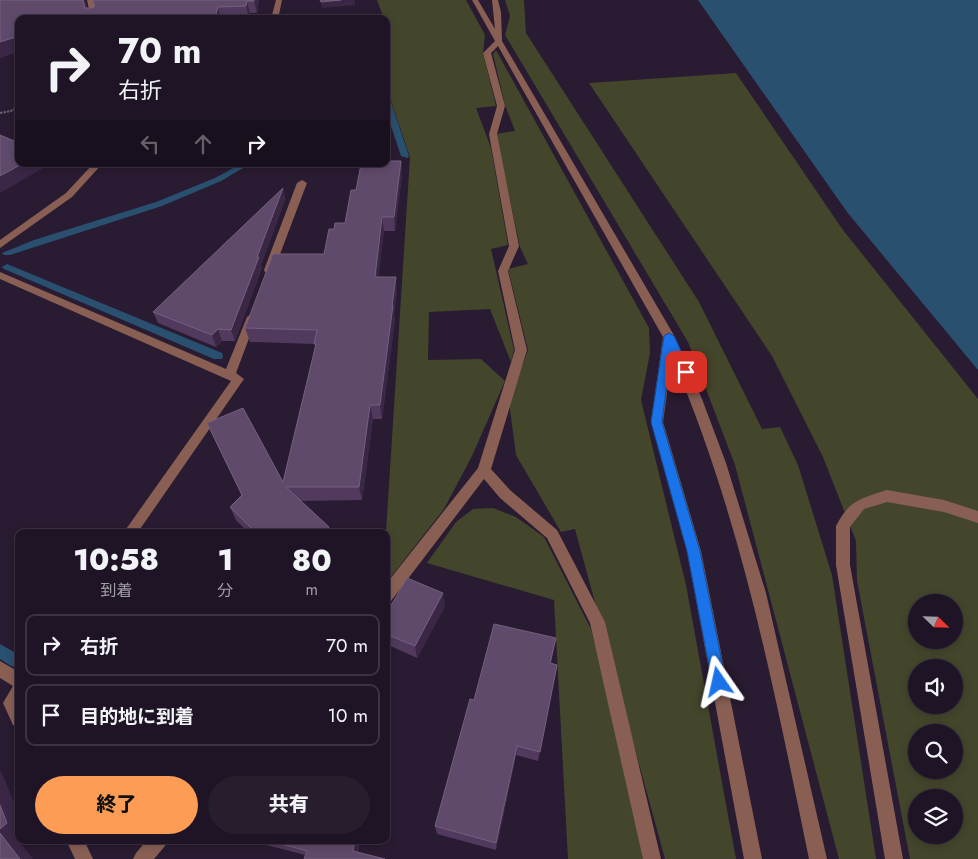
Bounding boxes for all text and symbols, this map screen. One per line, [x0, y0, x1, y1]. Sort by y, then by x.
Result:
text: 70 m [118, 26, 201, 76]
icon: right [35, 35, 100, 100]
text: 右折 [118, 74, 162, 106]
icon: left [136, 130, 164, 158]
icon: ahead [189, 130, 217, 158]
icon: right [242, 130, 270, 158]
pin [665, 351, 707, 393]
icon: arrive [672, 358, 700, 386]
text: 10:58 [73, 538, 159, 581]
text: 1 [217, 538, 233, 581]
text: 80 [292, 539, 332, 582]
text: m [305, 578, 318, 601]
text: 到着 [100, 579, 132, 602]
text: 分 [217, 579, 233, 602]
north arrow [908, 594, 962, 649]
map controls [908, 594, 963, 844]
icon: right [37, 631, 65, 659]
text: 70 m [326, 632, 368, 659]
text: 右折 [80, 633, 118, 660]
position arrow [692, 655, 744, 707]
button: sound [908, 659, 963, 714]
icon: arrive [37, 701, 65, 729]
text: 10 m [328, 702, 368, 729]
text: 目的地に到着 [80, 703, 194, 730]
button: search [908, 724, 963, 779]
button: 終了 [35, 776, 198, 834]
button: 共有 [208, 776, 370, 834]
button: layers [908, 789, 963, 844]

